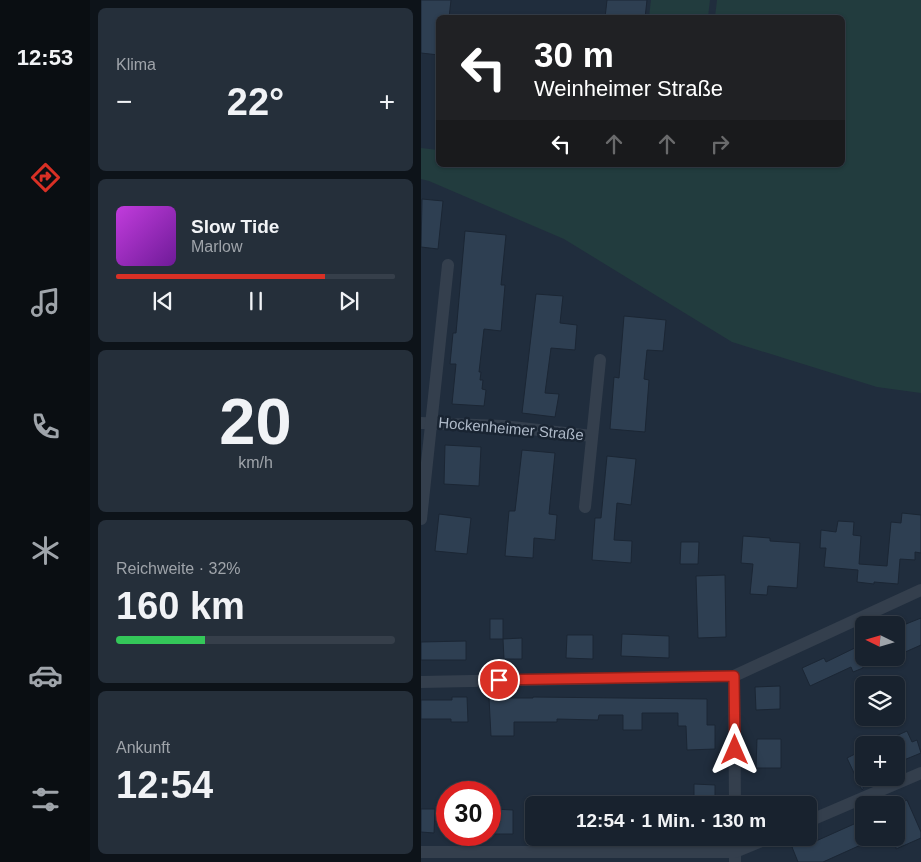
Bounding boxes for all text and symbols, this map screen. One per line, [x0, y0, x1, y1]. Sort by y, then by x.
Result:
icon: left [451, 35, 516, 100]
text: 30 m [534, 35, 614, 74]
text: 12:53 [17, 45, 73, 70]
text: Klima [116, 56, 156, 73]
text: Weinheimer Straße [534, 76, 723, 101]
text: 22° [227, 81, 284, 123]
text: − [116, 86, 132, 117]
text: + [379, 86, 395, 117]
icon: left [547, 130, 575, 158]
icon: ahead [600, 130, 628, 158]
icon: ahead [653, 130, 681, 158]
icon: right [706, 130, 734, 158]
icon: directions [28, 160, 63, 195]
text: Slow Tide [191, 216, 279, 237]
text: Marlow [191, 238, 243, 255]
icon: music [28, 285, 63, 320]
icon: previous [149, 287, 177, 315]
icon: pause [242, 287, 270, 315]
icon: next [335, 287, 363, 315]
text: 20 [219, 385, 292, 458]
icon: phone [28, 409, 63, 444]
street label: Hockenheimer Straße [438, 414, 584, 443]
text: km/h [238, 454, 273, 471]
icon: climate [28, 533, 63, 568]
text: Reichweite · 32% [116, 560, 241, 577]
text: 160 km [116, 585, 245, 627]
north arrow [855, 616, 905, 666]
map controls [855, 616, 905, 846]
icon: car [28, 658, 63, 693]
pin [478, 659, 520, 701]
icon: arrive [485, 666, 513, 694]
button: layers [855, 676, 905, 726]
position arrow [708, 723, 760, 775]
button: + [855, 736, 905, 786]
text: Ankunft [116, 739, 170, 756]
text: 12:54 [116, 764, 213, 806]
speed limit sign: 30 [436, 781, 501, 846]
icon: filters [28, 782, 63, 817]
button: − [855, 796, 905, 846]
text: 12:54 · 1 Min. · 130 m [576, 810, 766, 831]

